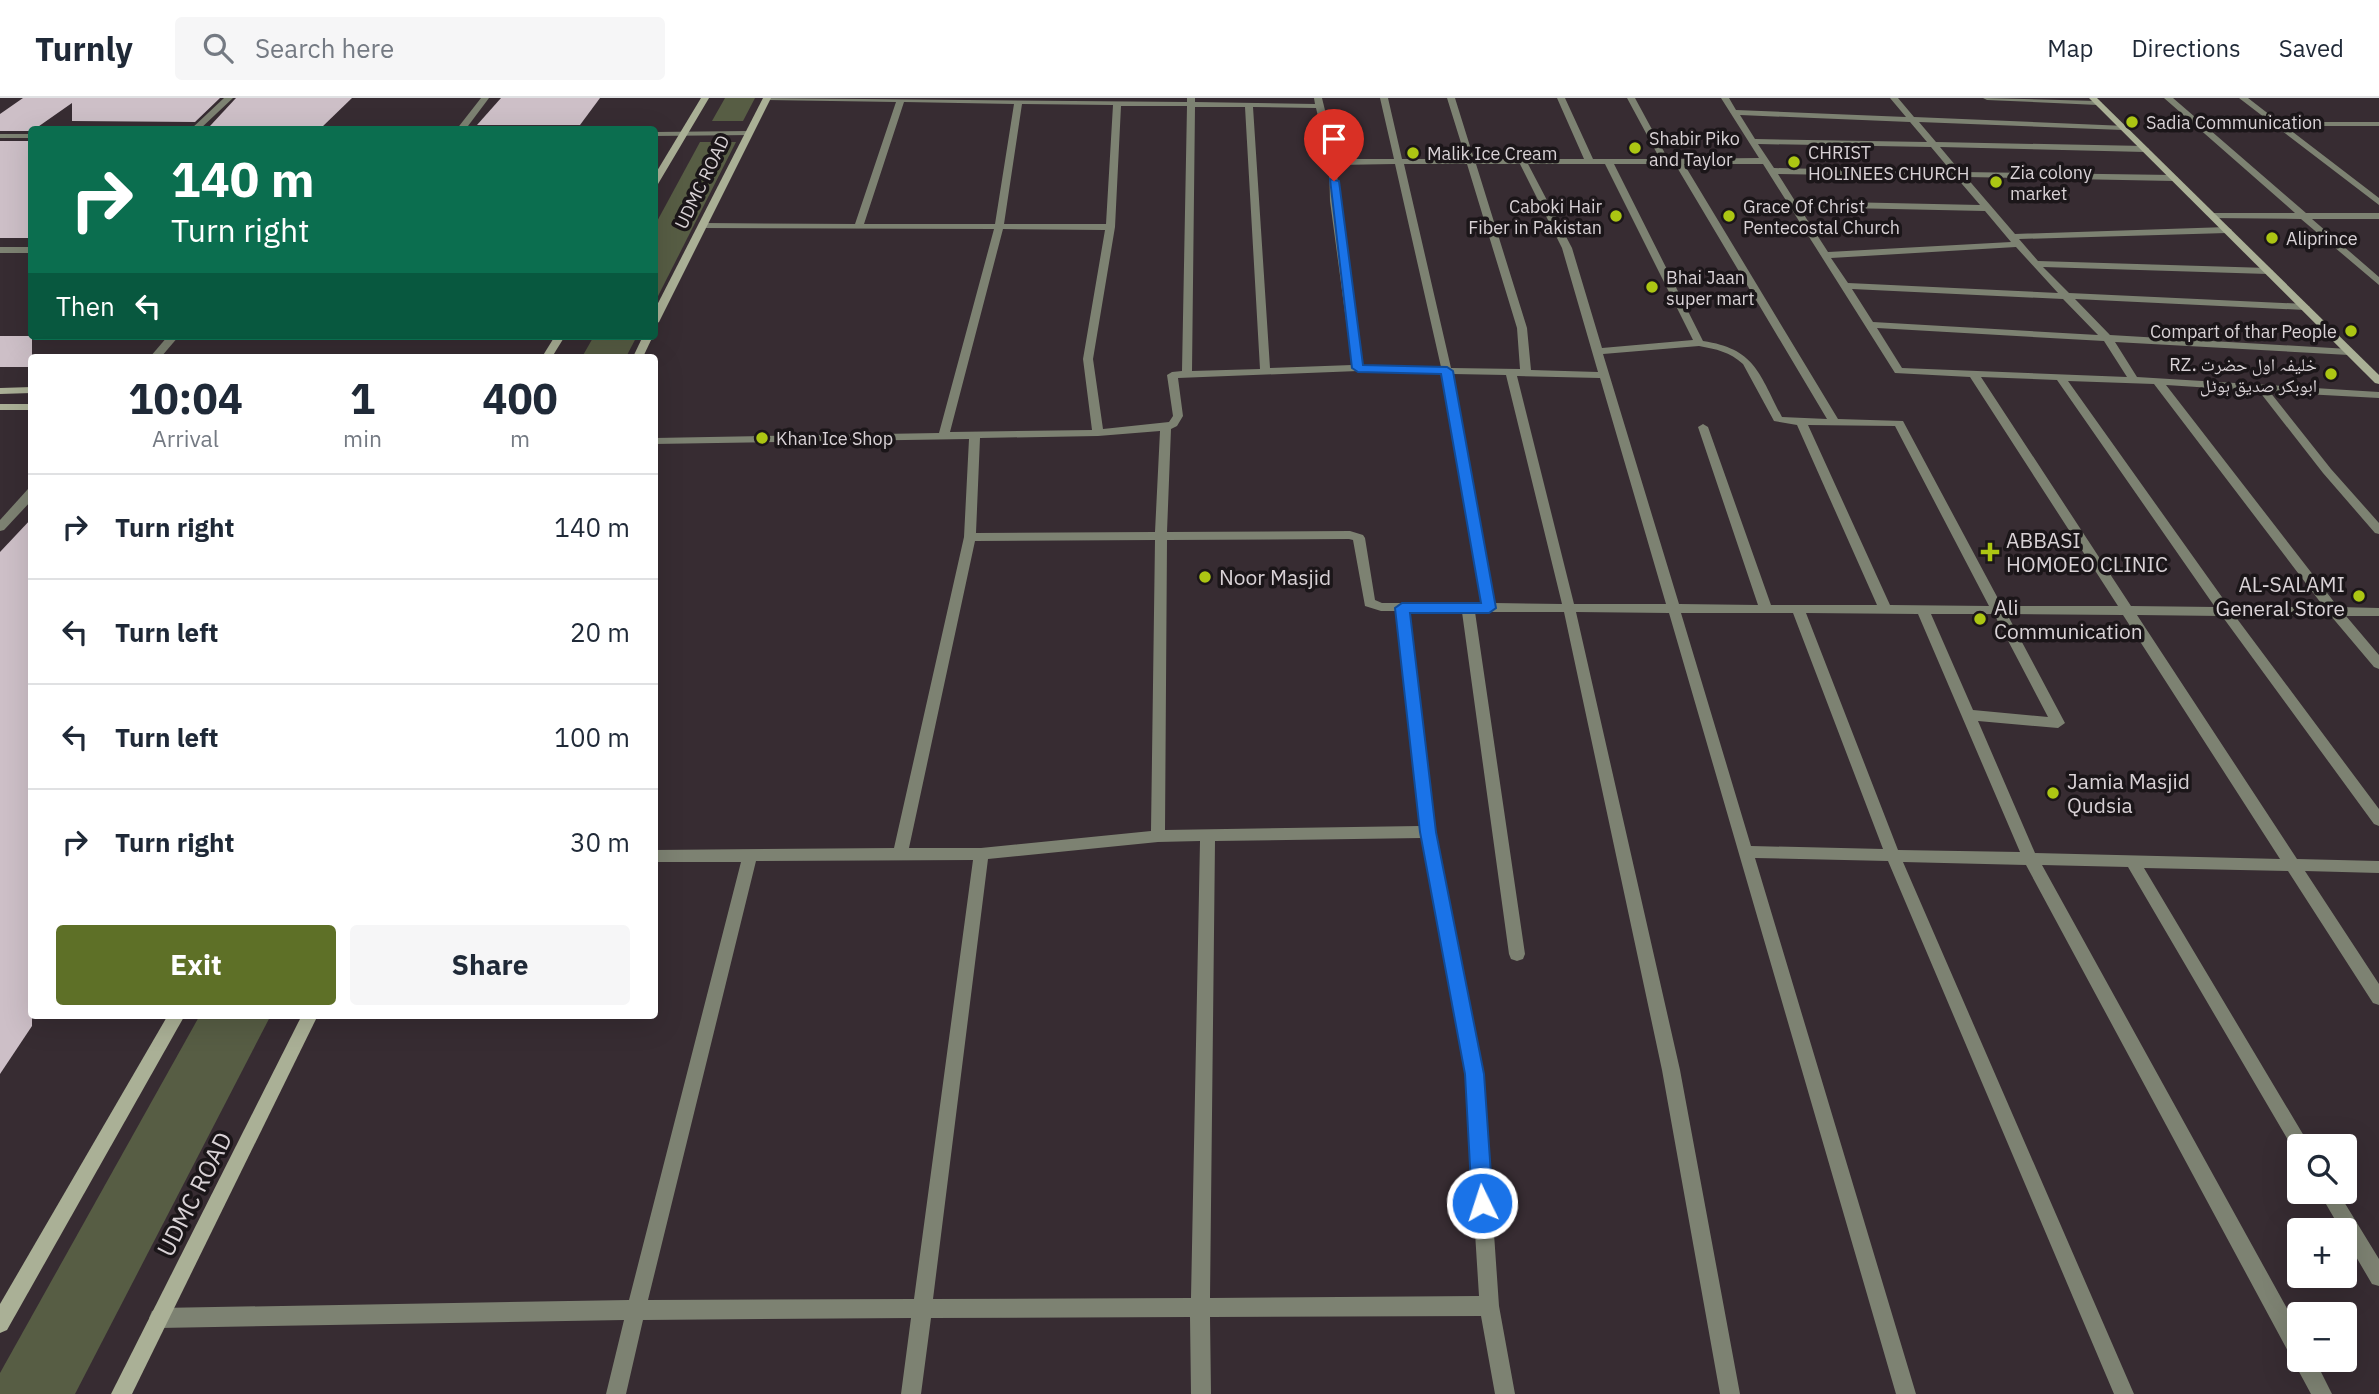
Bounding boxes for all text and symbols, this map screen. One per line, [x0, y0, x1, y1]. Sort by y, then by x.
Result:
search box [175, 17, 665, 80]
text: Turnly [35, 27, 133, 70]
icon: search [199, 29, 237, 67]
text: Search here [255, 31, 394, 65]
text: Map [2047, 32, 2093, 64]
text: Directions [2131, 32, 2241, 64]
text: Saved [2279, 32, 2344, 64]
pin [1304, 109, 1364, 181]
place label: Sadia Communication [2146, 111, 2322, 134]
marker: Sadia Communication [2124, 114, 2140, 130]
icon: arrive [1315, 120, 1353, 158]
place label: Shabir Piko and Taylor [1649, 127, 1740, 171]
street label: UDMC ROAD [669, 131, 735, 233]
marker: Shabir Piko and Taylor [1627, 140, 1643, 156]
place label: CHRIST HOLINEES CHURCH [1808, 141, 1969, 185]
place label: Malik Ice Cream [1427, 142, 1557, 165]
marker: Malik Ice Cream [1405, 145, 1421, 161]
text: 140 m [171, 147, 315, 210]
icon: right [56, 154, 147, 245]
marker: CHRIST HOLINEES CHURCH [1786, 154, 1802, 170]
place label: Zia colony market [2010, 161, 2092, 205]
marker: Zia colony market [1988, 174, 2004, 190]
place label: Caboki Hair Fiber in Pakistan [1468, 195, 1602, 239]
place label: Grace Of Christ Pentecostal Church [1743, 195, 1900, 239]
marker: Caboki Hair Fiber in Pakistan [1608, 208, 1624, 224]
marker: Grace Of Christ Pentecostal Church [1721, 208, 1737, 224]
text: Turn right [171, 209, 309, 251]
place label: Aliprince [2286, 227, 2358, 250]
marker: Aliprince [2264, 230, 2280, 246]
place label: Bhai Jaan super mart [1666, 266, 1755, 310]
marker: Bhai Jaan super mart [1644, 279, 1660, 295]
icon: left [129, 287, 167, 325]
text: Then [56, 289, 115, 323]
place label: Compart of thar People [2150, 320, 2337, 343]
marker: Compart of thar People [2343, 323, 2359, 339]
place label: RZ. خلیفہ اول حضرت ابوبکر صدیق ہوٹل [2169, 353, 2317, 397]
marker: RZ. خلیفہ اول حضرت ابوبکر صدیق ہوٹل [2323, 366, 2339, 382]
text: 10:04 [128, 371, 243, 426]
text: 1 [350, 371, 375, 426]
text: 400 [482, 371, 558, 426]
text: Arrival [152, 423, 219, 453]
text: min [343, 423, 382, 453]
text: m [510, 423, 530, 453]
place label: Khan Ice Shop [776, 427, 893, 450]
marker: Khan Ice Shop [754, 430, 770, 446]
icon: right [56, 508, 94, 546]
text: Turn right [115, 510, 234, 544]
text: 140 m [554, 510, 630, 544]
place label: ABBASI HOMOEO CLINIC [2006, 526, 2168, 578]
marker: ABBASI HOMOEO CLINIC [1980, 542, 2000, 562]
place label: Noor Masjid [1219, 563, 1331, 591]
marker: Noor Masjid [1197, 569, 1213, 585]
place label: AL-SALAMI General Store [2216, 570, 2345, 622]
marker: AL-SALAMI General Store [2351, 588, 2367, 604]
place label: Ali Communication [1994, 593, 2143, 645]
marker: Ali Communication [1972, 611, 1988, 627]
icon: left [56, 613, 94, 651]
text: Turn left [115, 615, 218, 649]
text: 20 m [570, 615, 630, 649]
icon: left [56, 718, 94, 756]
text: Turn left [115, 720, 218, 754]
text: 100 m [554, 720, 630, 754]
place label: Jamia Masjid Qudsia [2067, 767, 2190, 819]
marker: Jamia Masjid Qudsia [2045, 785, 2061, 801]
icon: right [56, 823, 94, 861]
text: Turn right [115, 825, 234, 859]
text: 30 m [570, 825, 630, 859]
button: Exit [56, 925, 336, 1005]
button: Share [350, 925, 630, 1005]
street label: UDMC ROAD [149, 1126, 239, 1262]
map controls [2287, 1134, 2357, 1372]
button: search [2287, 1134, 2357, 1204]
position arrow [1445, 1166, 1519, 1240]
button: + [2287, 1218, 2357, 1288]
button: − [2287, 1302, 2357, 1372]

